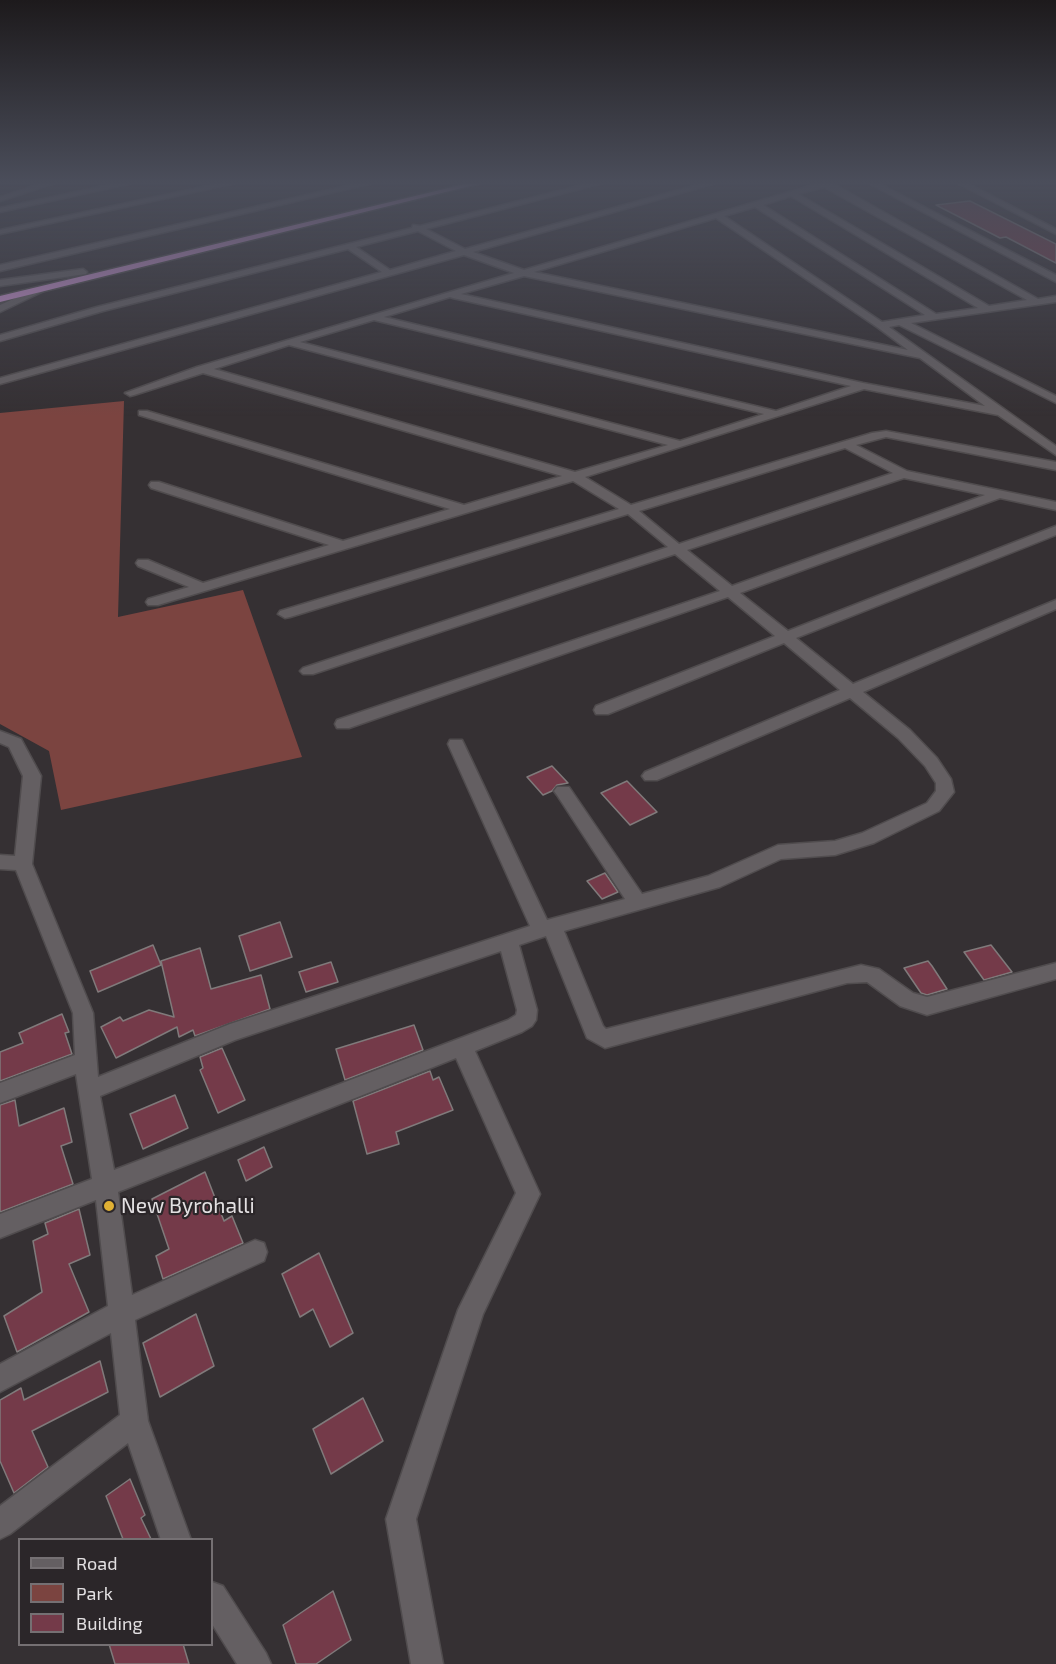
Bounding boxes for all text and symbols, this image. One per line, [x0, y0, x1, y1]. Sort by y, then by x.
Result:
place label: New Byrohalli [121, 1193, 255, 1219]
marker: New Byrohalli [102, 1199, 116, 1213]
legend [18, 1538, 213, 1646]
text: Road [76, 1552, 117, 1574]
text: Park [76, 1582, 113, 1604]
text: Building [76, 1612, 143, 1634]

